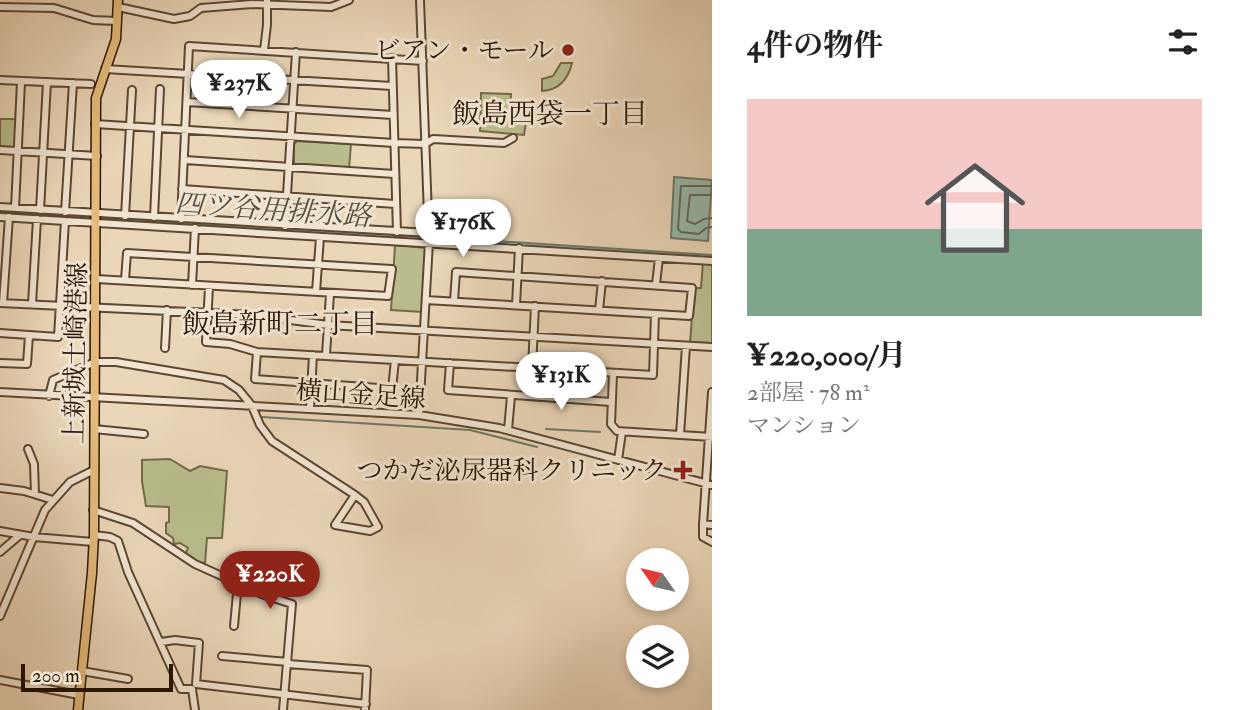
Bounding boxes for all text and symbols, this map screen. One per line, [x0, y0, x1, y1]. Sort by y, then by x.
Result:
icon: filters [1164, 23, 1202, 61]
text: 4件の物件 [747, 27, 883, 64]
place label: ビアン・モール [375, 35, 554, 67]
marker: ビアン・モール [560, 42, 576, 58]
pin: ¥237K [190, 60, 288, 120]
text: ¥237K [207, 68, 271, 97]
district label: 飯島西袋一丁目 [452, 97, 648, 132]
icon: home [912, 145, 1038, 271]
water label: 四ツ谷用排水路 [174, 186, 374, 235]
pin: ¥176K [414, 200, 512, 259]
text: ¥176K [431, 207, 495, 236]
street label: 上新城土崎港線 [58, 262, 94, 444]
district label: 飯島新町二丁目 [182, 307, 378, 342]
text: ¥220,000/月 [747, 337, 906, 374]
pin: ¥131K [512, 352, 610, 412]
text: ¥131K [532, 360, 590, 389]
street label: 横山金足線 [295, 375, 427, 415]
text: 2部屋 · 78 m² [747, 378, 869, 407]
text: マンション [747, 411, 861, 440]
place label: つかだ泌尿器科クリニック [357, 455, 667, 487]
marker: つかだ泌尿器科クリニック [673, 460, 693, 480]
north arrow [626, 548, 690, 611]
map controls [626, 548, 689, 688]
pin: ¥220K [221, 552, 319, 611]
text: ¥220K [236, 559, 304, 588]
button: layers [626, 625, 689, 688]
scale bar [21, 661, 173, 693]
text: 200 m [32, 664, 80, 688]

